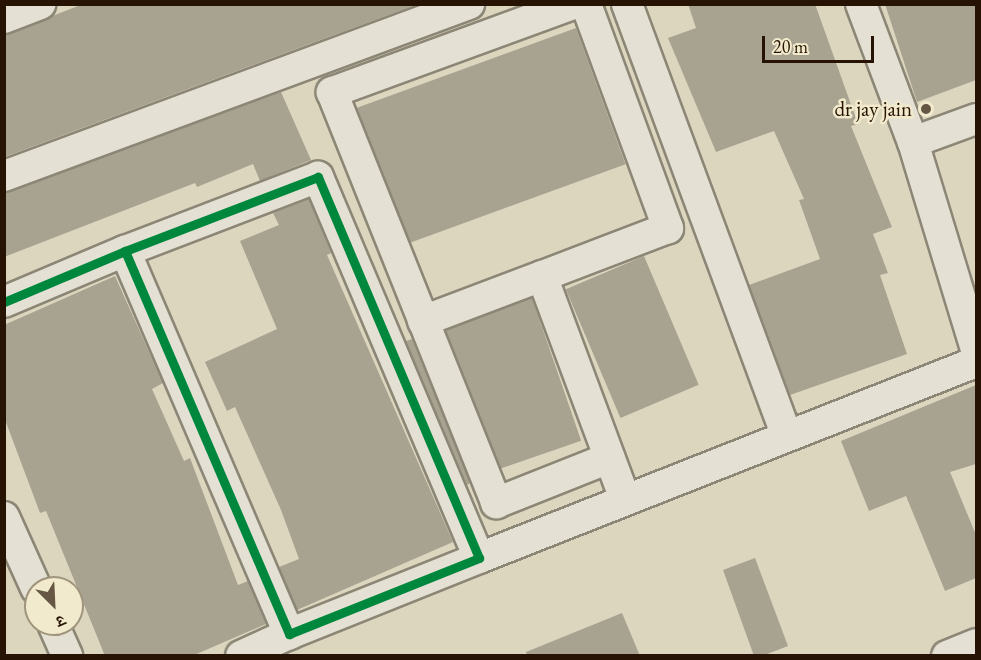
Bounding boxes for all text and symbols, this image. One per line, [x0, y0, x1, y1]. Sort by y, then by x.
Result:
scale bar [765, 24, 878, 62]
text: 20 m [773, 35, 808, 58]
place label: dr jay jain [834, 96, 912, 122]
marker: dr jay jain [917, 100, 935, 118]
north arrow [24, 576, 84, 636]
text: उ [53, 610, 69, 632]

